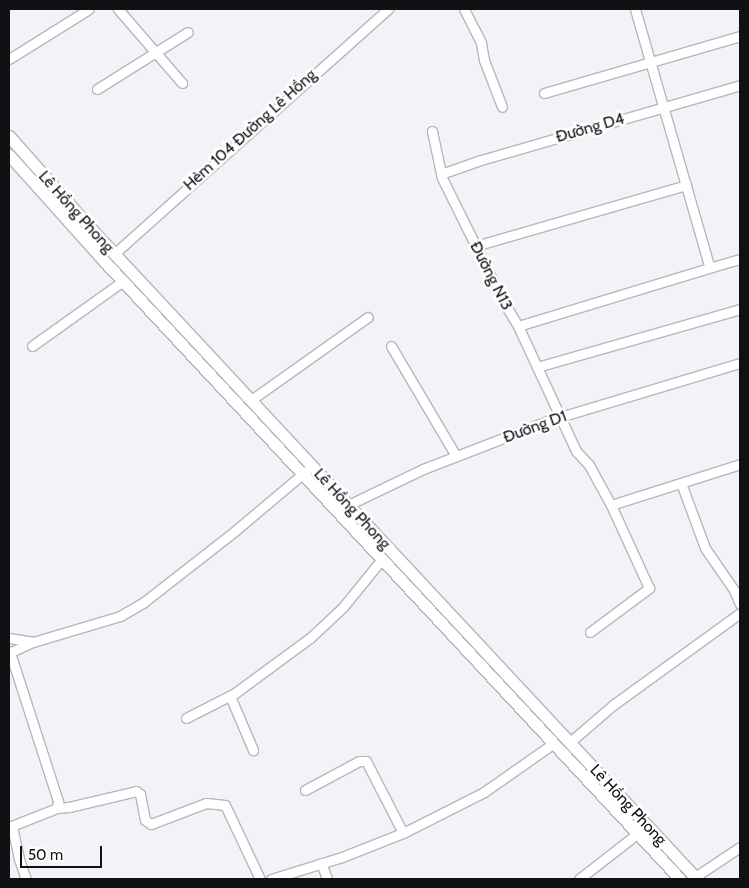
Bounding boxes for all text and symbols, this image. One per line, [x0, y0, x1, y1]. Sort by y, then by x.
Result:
street label: Hẻm 104 Đường Lê Hồng [180, 65, 320, 195]
street label: Đường D4 [554, 109, 626, 147]
street label: Lê Hồng Phong [34, 167, 118, 257]
street label: Đường N13 [466, 238, 516, 314]
street label: Đường D1 [501, 407, 569, 447]
street label: Lê Hồng Phong [310, 465, 394, 553]
street label: Lê Hồng Phong [586, 761, 670, 849]
scale bar [22, 836, 105, 868]
text: 50 m [28, 846, 63, 864]

